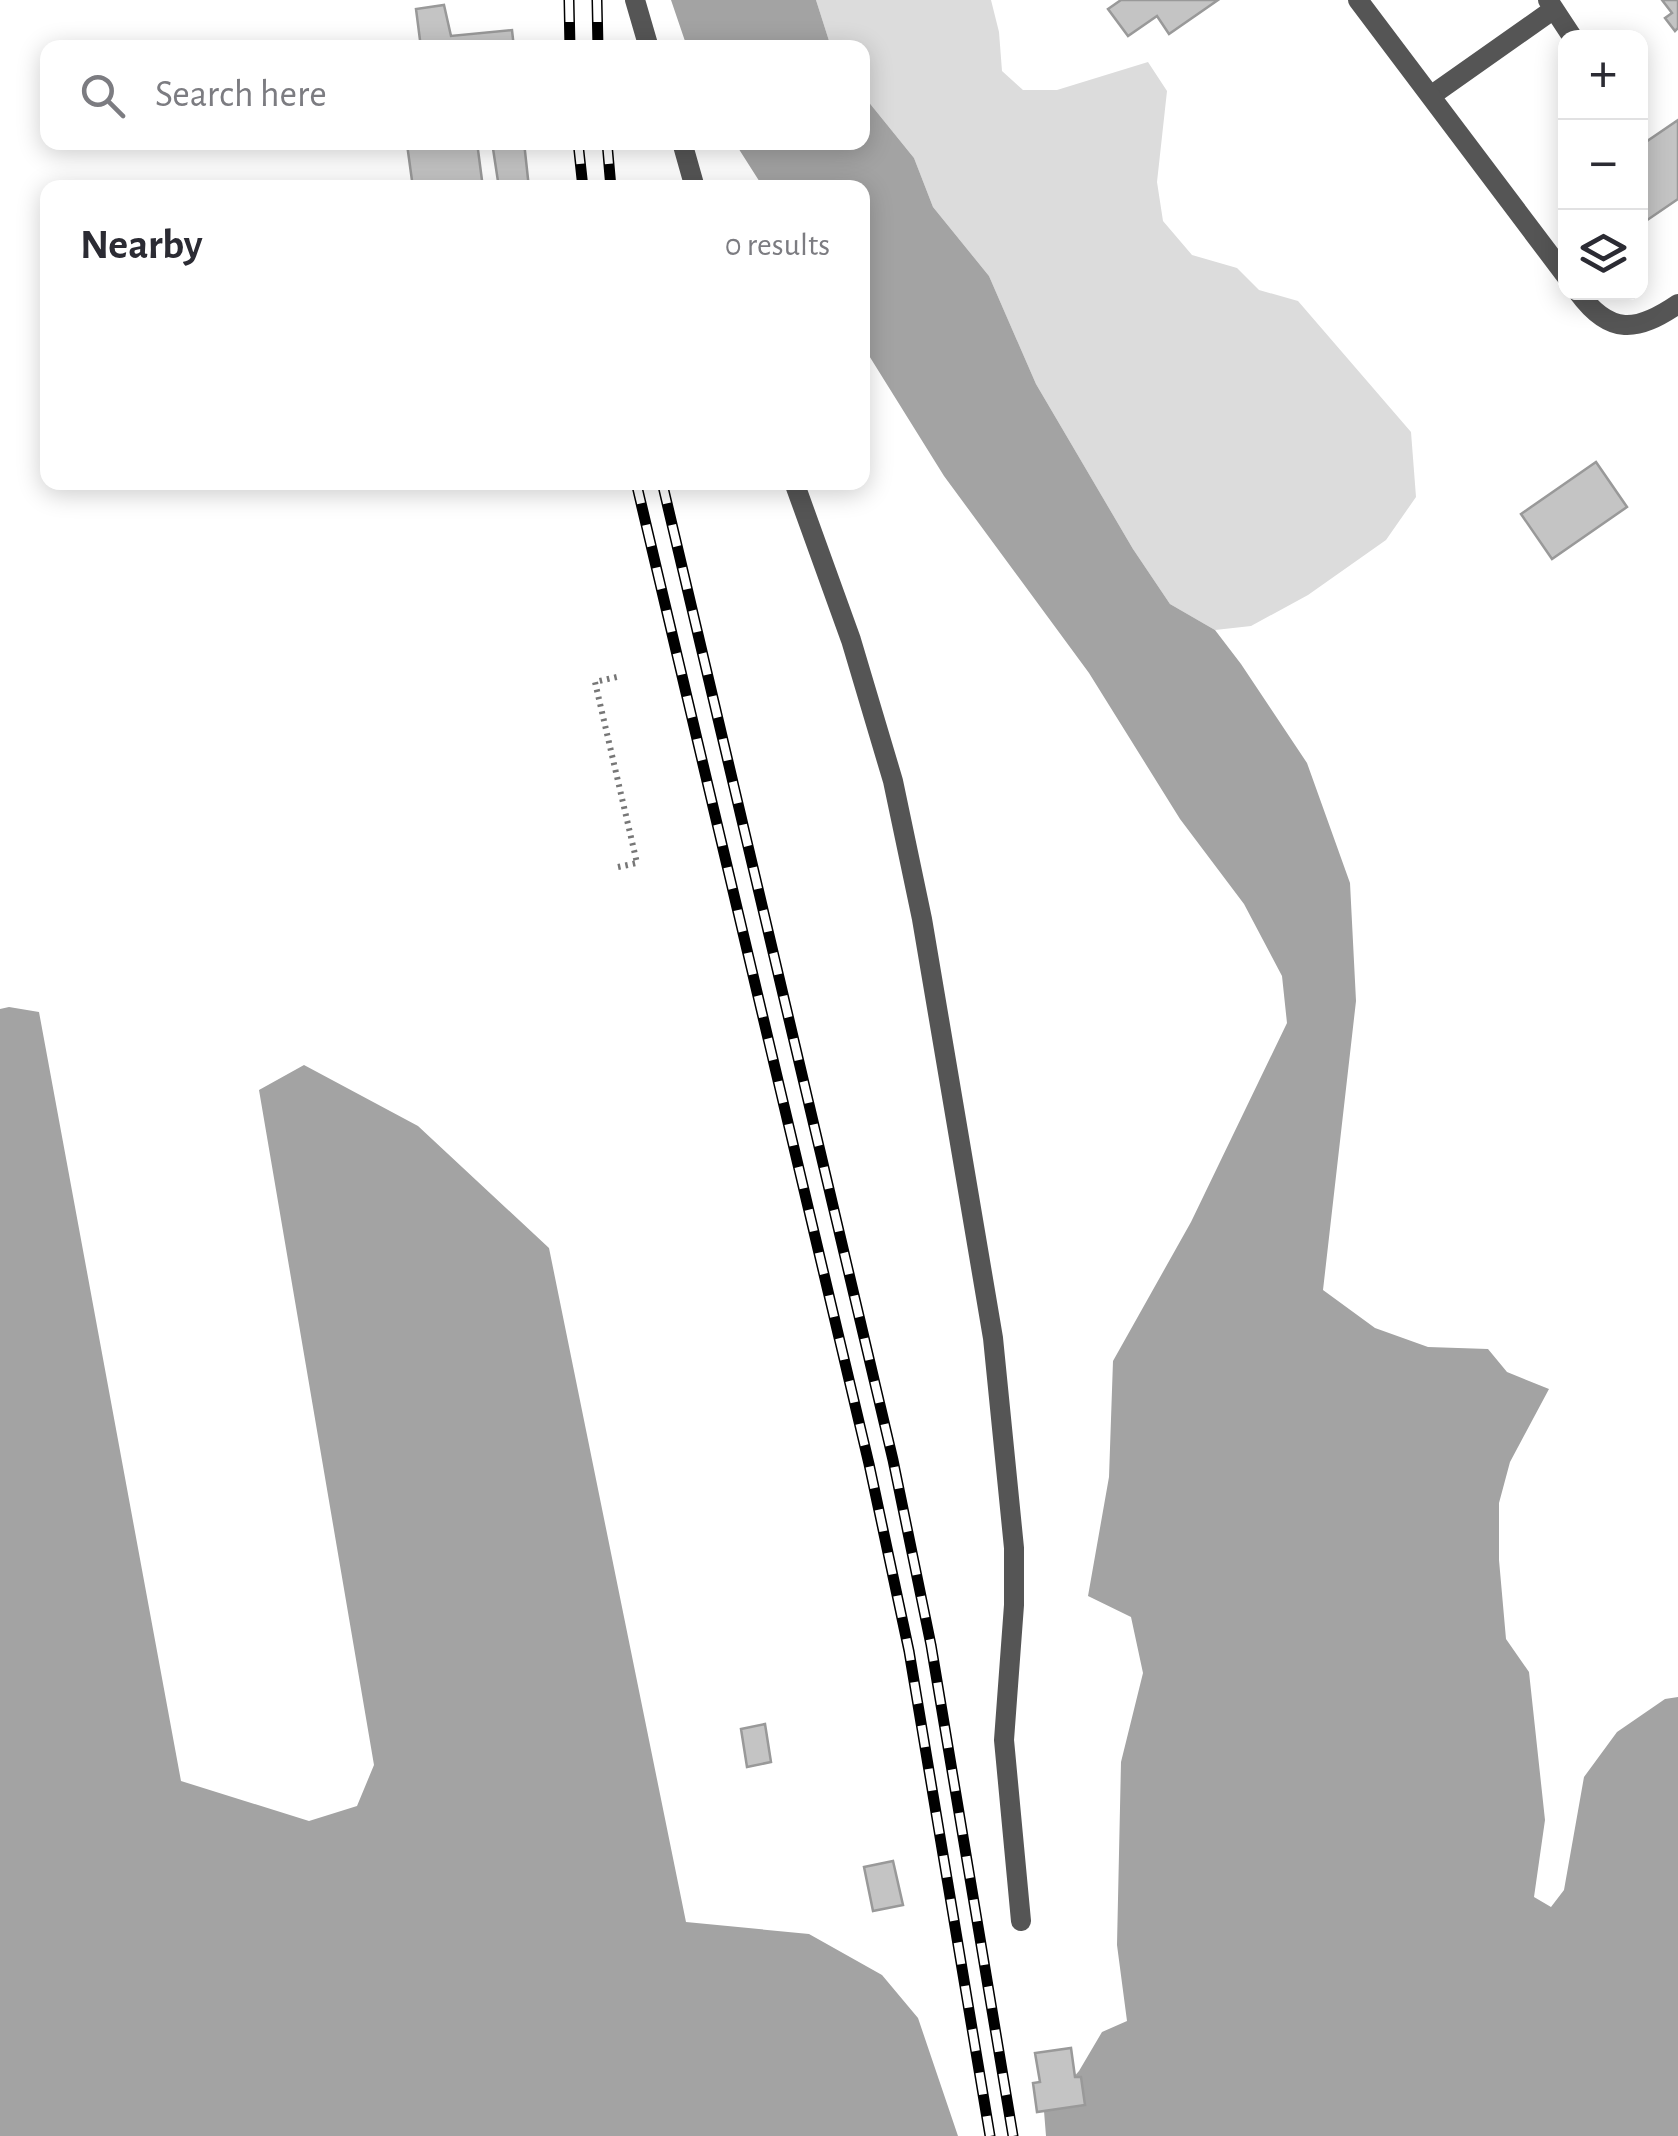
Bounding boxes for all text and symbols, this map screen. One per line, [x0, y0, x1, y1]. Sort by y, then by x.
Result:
map controls [1558, 30, 1648, 300]
button: + [1558, 30, 1648, 120]
search box [40, 40, 870, 150]
icon: search [75, 68, 130, 123]
text: Search here [155, 76, 327, 114]
button: − [1558, 120, 1648, 210]
button: layers [1558, 210, 1648, 300]
text: Nearby [80, 224, 203, 266]
text: 0 results [725, 229, 830, 261]

